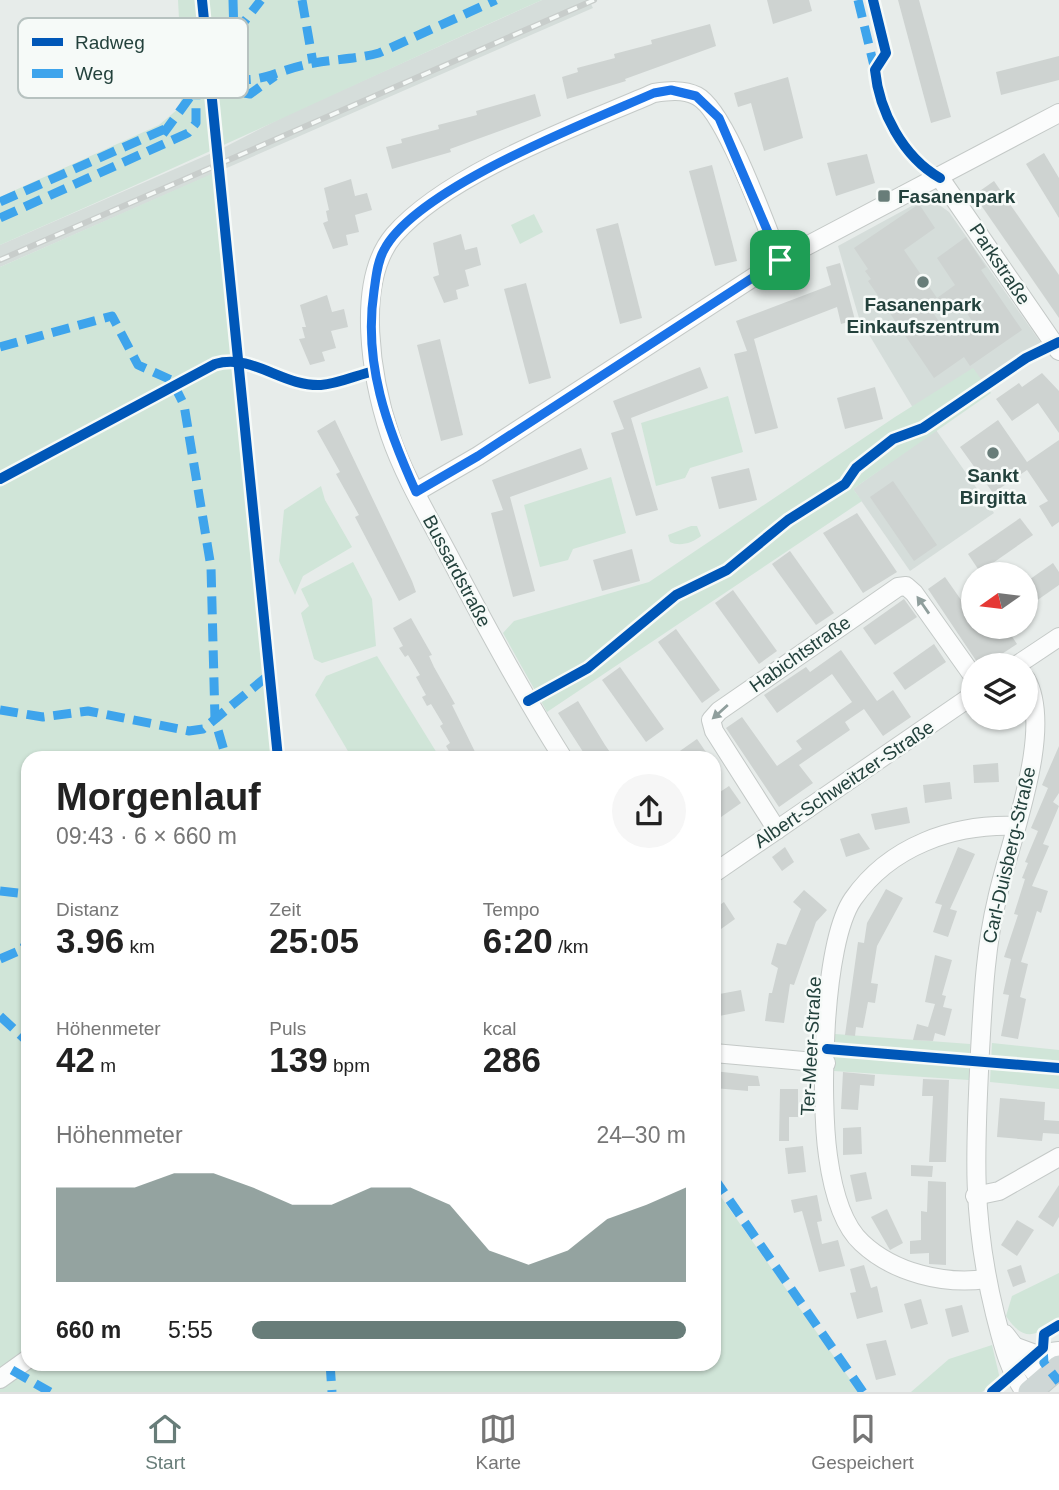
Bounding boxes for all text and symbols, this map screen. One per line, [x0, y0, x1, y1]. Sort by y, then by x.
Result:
legend [18, 18, 248, 98]
text: Radweg [75, 32, 145, 53]
text: Weg [75, 63, 114, 84]
place label: Fasanenpark [898, 186, 1016, 207]
marker: Fasanenpark [876, 188, 892, 204]
street label: Parkstraße [965, 220, 1035, 308]
pin [750, 230, 810, 290]
icon: arrive [761, 241, 799, 279]
marker: Fasanenpark Einkaufszentrum [915, 274, 931, 290]
place label: Fasanenpark Einkaufszentrum [846, 294, 1000, 337]
marker: Sankt Birgitta [985, 445, 1001, 461]
place label: Sankt Birgitta [960, 465, 1027, 508]
street label: Bussardstraße [419, 512, 495, 630]
north arrow [961, 562, 1038, 639]
map controls [961, 562, 1038, 730]
one-way arrow [916, 596, 930, 614]
street label: Habichtstraße [746, 611, 854, 697]
button: layers [961, 653, 1038, 730]
one-way arrow [711, 704, 729, 720]
street label: Albert-Schweitzer-Straße [750, 716, 938, 852]
street label: Carl-Duisberg-Straße [978, 765, 1040, 945]
button: share [612, 774, 686, 848]
text: Morgenlauf [56, 776, 261, 818]
text: 09:43 · 6 × 660 m [56, 823, 237, 849]
text: Distanz [56, 899, 119, 920]
text: Zeit [269, 899, 301, 920]
text: Tempo [483, 899, 540, 920]
text: 3.96 [56, 921, 124, 960]
text: 25:05 [269, 921, 359, 960]
text: 6:20 [483, 921, 553, 960]
text: km [124, 936, 155, 957]
text: /km [553, 936, 589, 957]
street label: Ter-Meer-Straße [797, 976, 825, 1116]
text: Höhenmeter [56, 1018, 161, 1039]
text: Puls [269, 1018, 306, 1039]
text: kcal [483, 1018, 516, 1039]
text: 42 [56, 1040, 95, 1079]
text: 139 [269, 1040, 328, 1079]
text: 286 [483, 1040, 541, 1079]
text: m [95, 1055, 116, 1076]
text: bpm [328, 1055, 370, 1076]
text: Höhenmeter [56, 1122, 183, 1148]
text: 24–30 m [596, 1122, 686, 1148]
text: 660 m [56, 1317, 121, 1343]
text: 5:55 [168, 1317, 213, 1343]
tab: Start [145, 1410, 185, 1474]
tab: Karte [476, 1410, 521, 1474]
tab: Gespeichert [811, 1410, 914, 1474]

